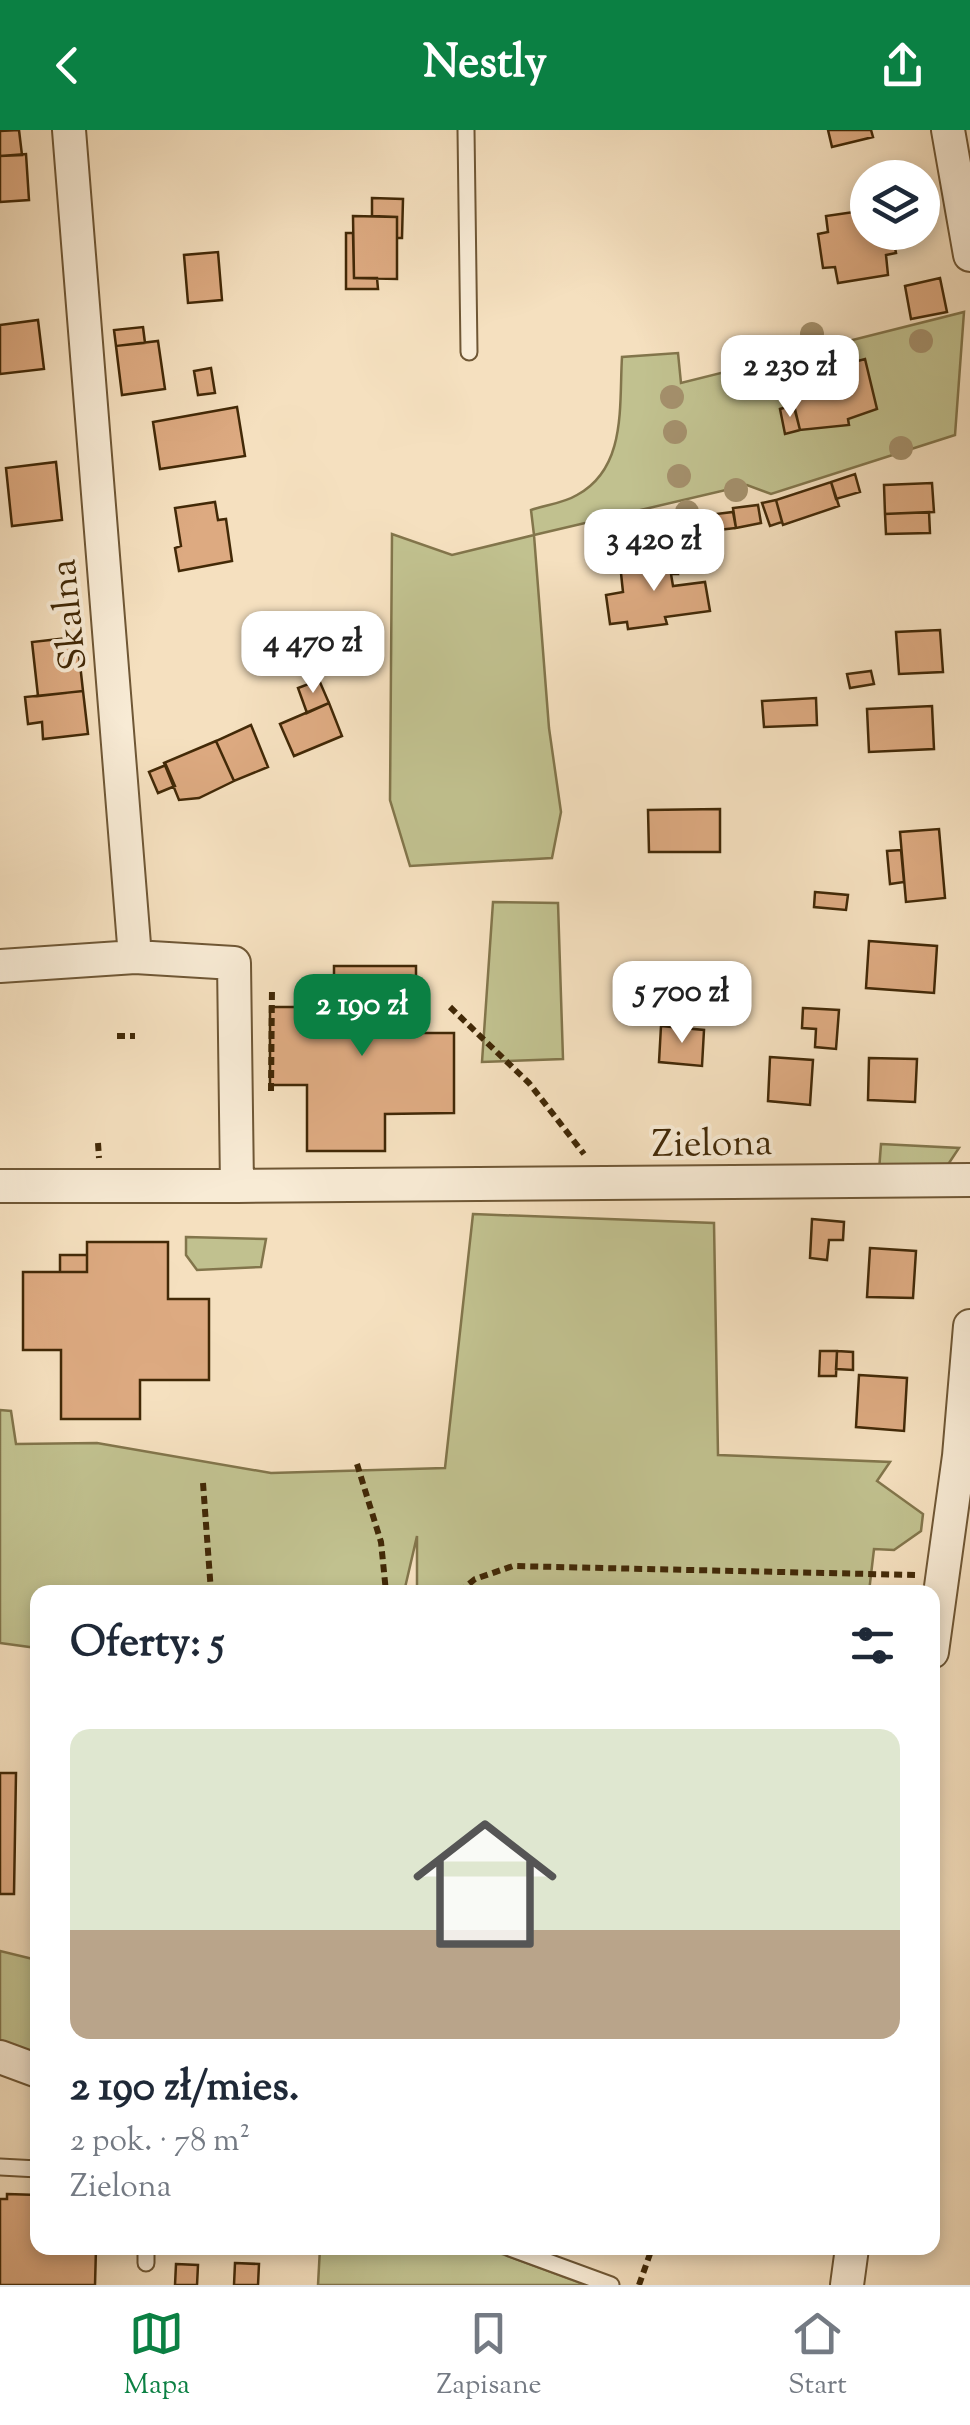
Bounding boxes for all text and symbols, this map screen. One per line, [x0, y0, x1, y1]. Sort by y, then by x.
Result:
text: Nestly [423, 33, 547, 98]
icon: back [40, 38, 95, 93]
icon: share [875, 38, 930, 93]
map controls [850, 160, 940, 250]
button: layers [850, 160, 940, 250]
pin: 2 230 zł [687, 335, 893, 420]
text: 2 230 zł [743, 344, 837, 390]
pin: 3 420 zł [551, 509, 757, 594]
text: 3 420 zł [606, 518, 702, 564]
street label: Skalna [38, 556, 104, 673]
pin: 4 470 zł [210, 611, 416, 696]
text: 4 470 zł [263, 620, 363, 666]
pin: 5 700 zł [579, 961, 785, 1046]
text: 5 700 zł [635, 970, 729, 1016]
pin: 2 190 zł [259, 974, 465, 1059]
text: 2 190 zł [316, 983, 408, 1029]
street label: Zielona [651, 1118, 773, 1174]
text: Oferty: 5 [70, 1615, 224, 1675]
icon: filters [845, 1618, 900, 1673]
icon: home [395, 1794, 575, 1974]
text: 2 190 zł/mies. [70, 2059, 299, 2119]
text: 2 pok. · 78 m² [70, 2119, 250, 2165]
text: Zielona [70, 2165, 171, 2211]
tab: Mapa [123, 2306, 190, 2406]
tab: Zapisane [436, 2306, 542, 2406]
tab: Start [788, 2306, 847, 2406]

